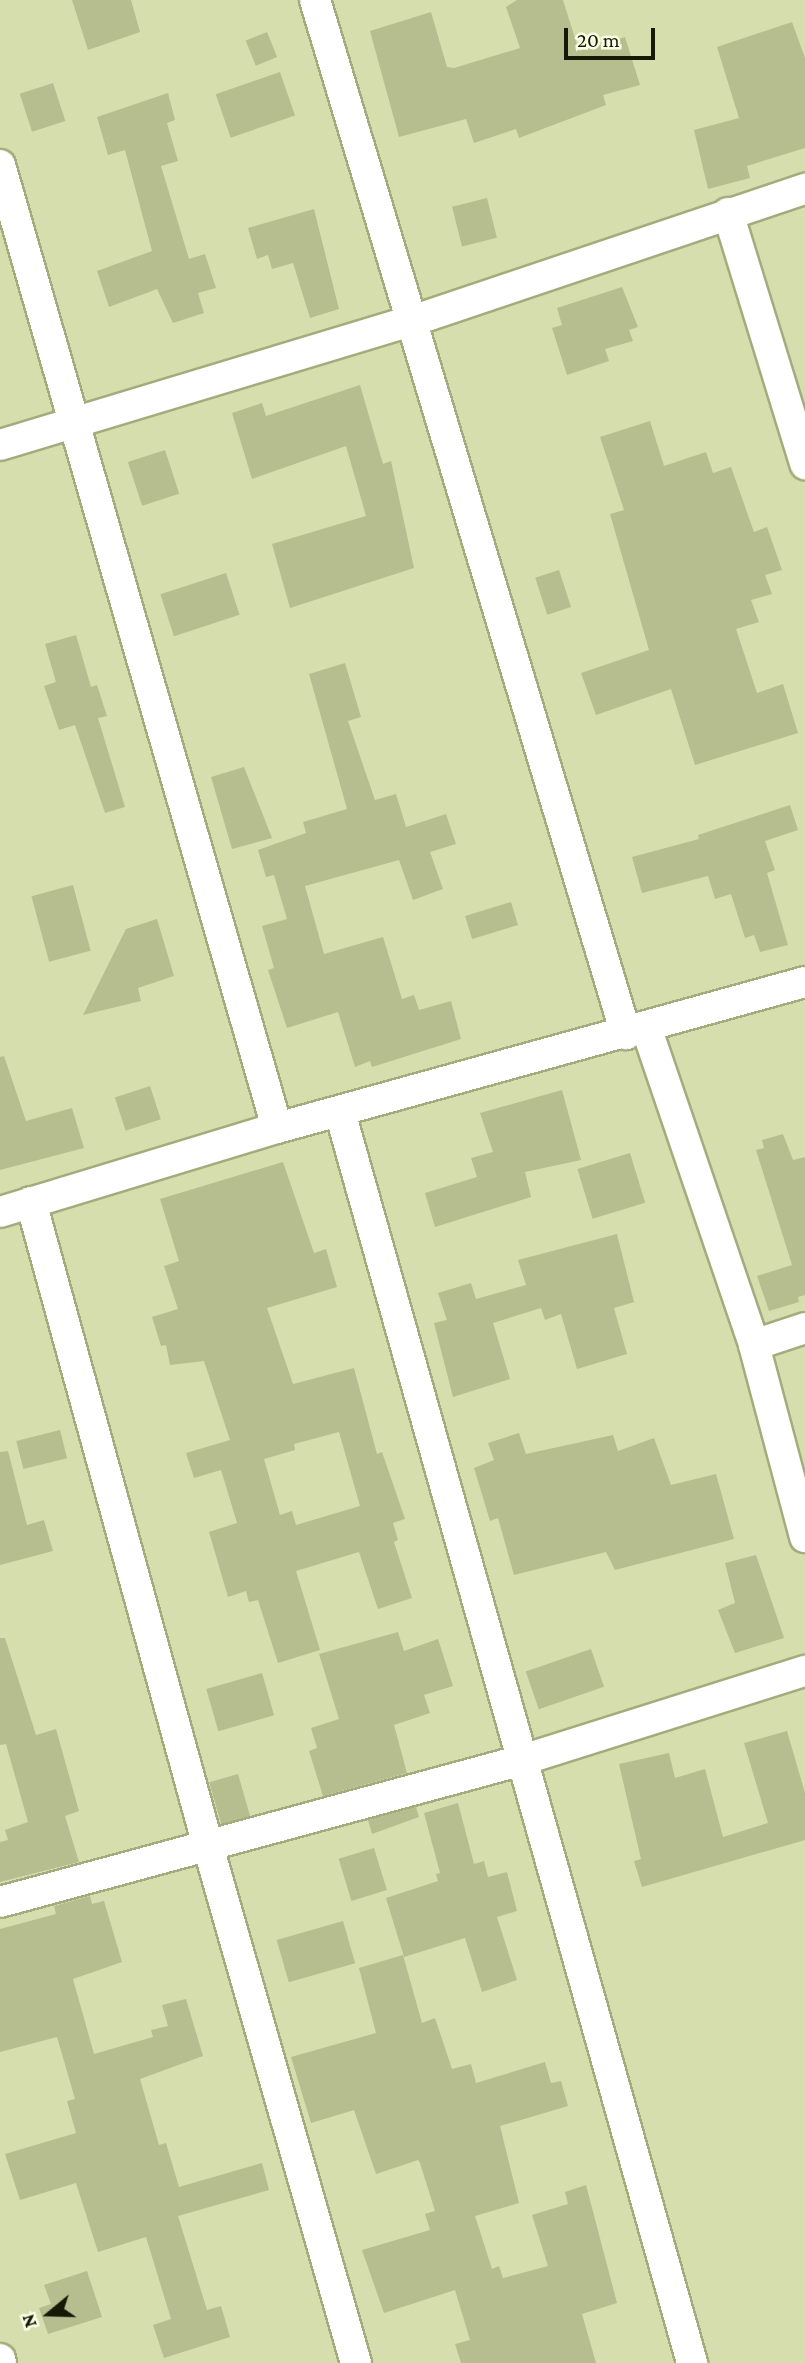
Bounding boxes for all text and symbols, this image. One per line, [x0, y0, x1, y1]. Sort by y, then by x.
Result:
scale bar [567, 14, 658, 58]
text: 20 m [577, 28, 620, 52]
north arrow [14, 2279, 84, 2349]
text: N [17, 2311, 41, 2331]

